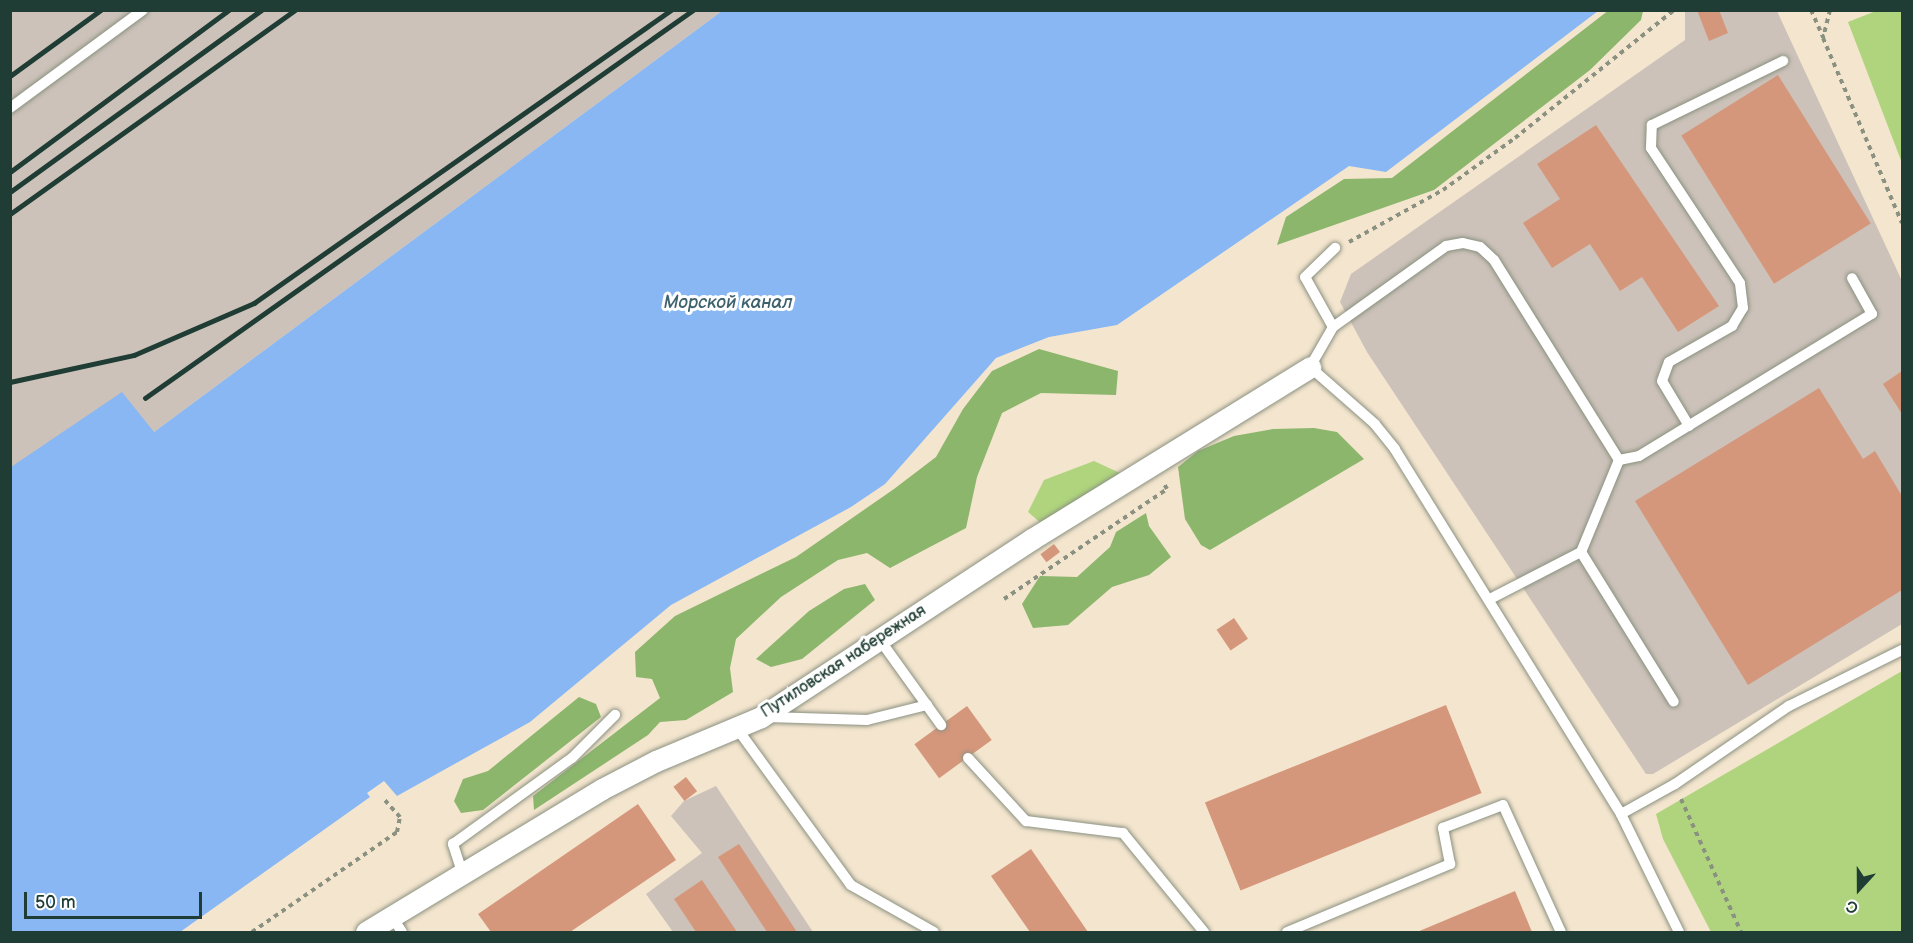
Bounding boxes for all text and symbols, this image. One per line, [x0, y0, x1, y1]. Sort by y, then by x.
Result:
water label: Морской канал [664, 292, 792, 314]
street label: Путиловская набережная [758, 601, 930, 723]
north arrow [1829, 859, 1889, 919]
scale bar [27, 880, 206, 918]
text: 50 m [35, 892, 76, 913]
text: С [1844, 895, 1861, 917]

